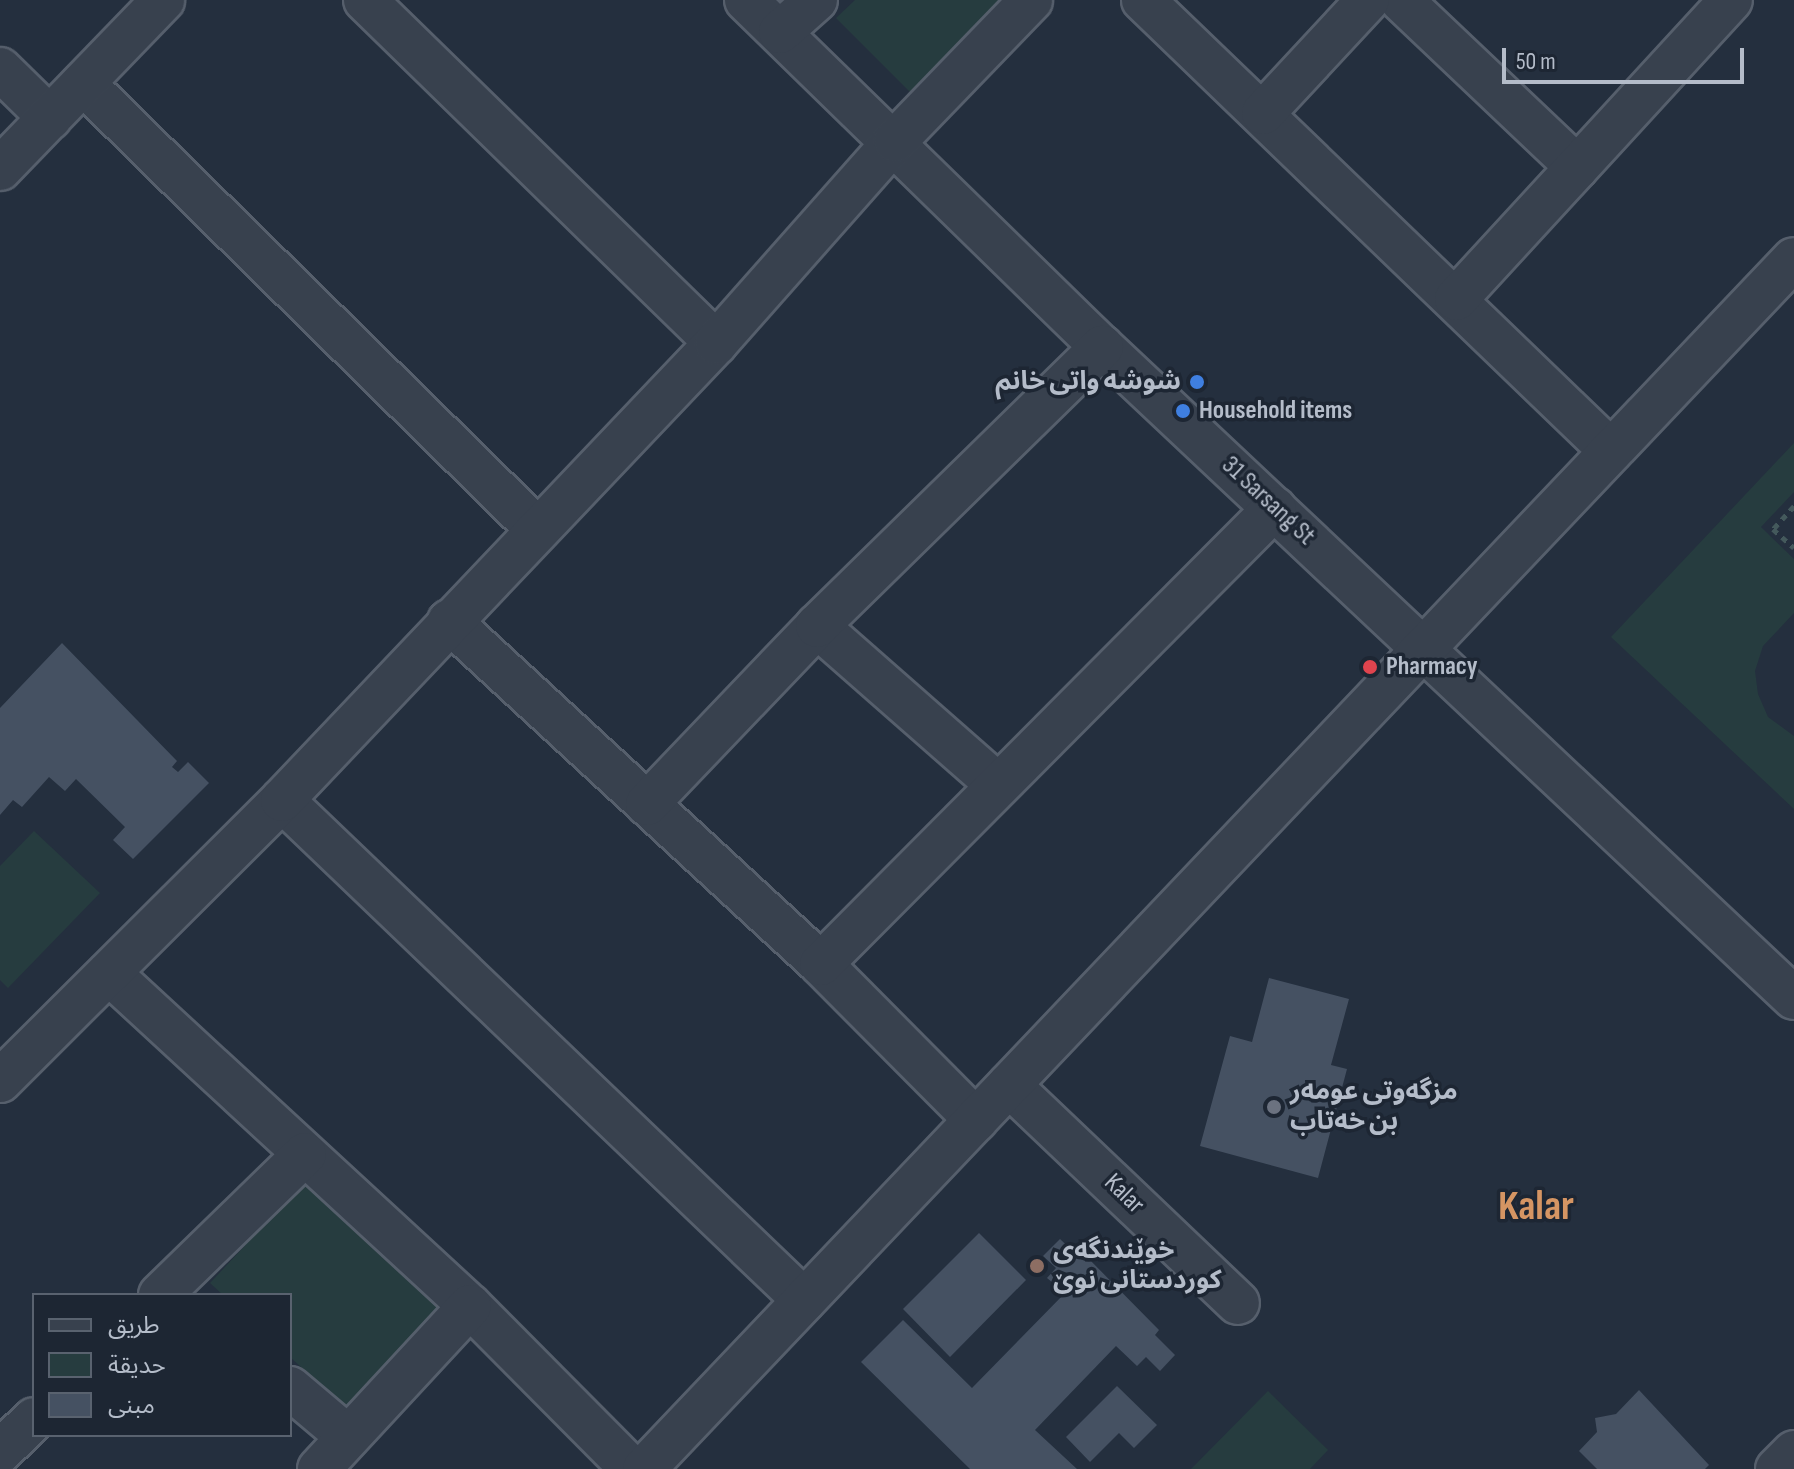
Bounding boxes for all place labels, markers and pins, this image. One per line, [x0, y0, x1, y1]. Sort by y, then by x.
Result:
place label: شوشه واتى خانم [995, 366, 1181, 398]
marker: شوشه واتى خانم [1188, 373, 1206, 391]
place label: Household items [1199, 395, 1352, 427]
marker: Household items [1174, 402, 1192, 420]
place label: Pharmacy [1386, 651, 1478, 683]
marker: Pharmacy [1361, 658, 1379, 676]
place label: مزگەوتی عومەر بن خەتاب [1290, 1076, 1458, 1138]
marker: مزگەوتی عومەر بن خەتاب [1265, 1098, 1283, 1116]
place label: خوێندنگەی کوردستانی نوێ [1053, 1235, 1222, 1296]
marker: خوێندنگەی کوردستانی نوێ [1028, 1257, 1046, 1275]

